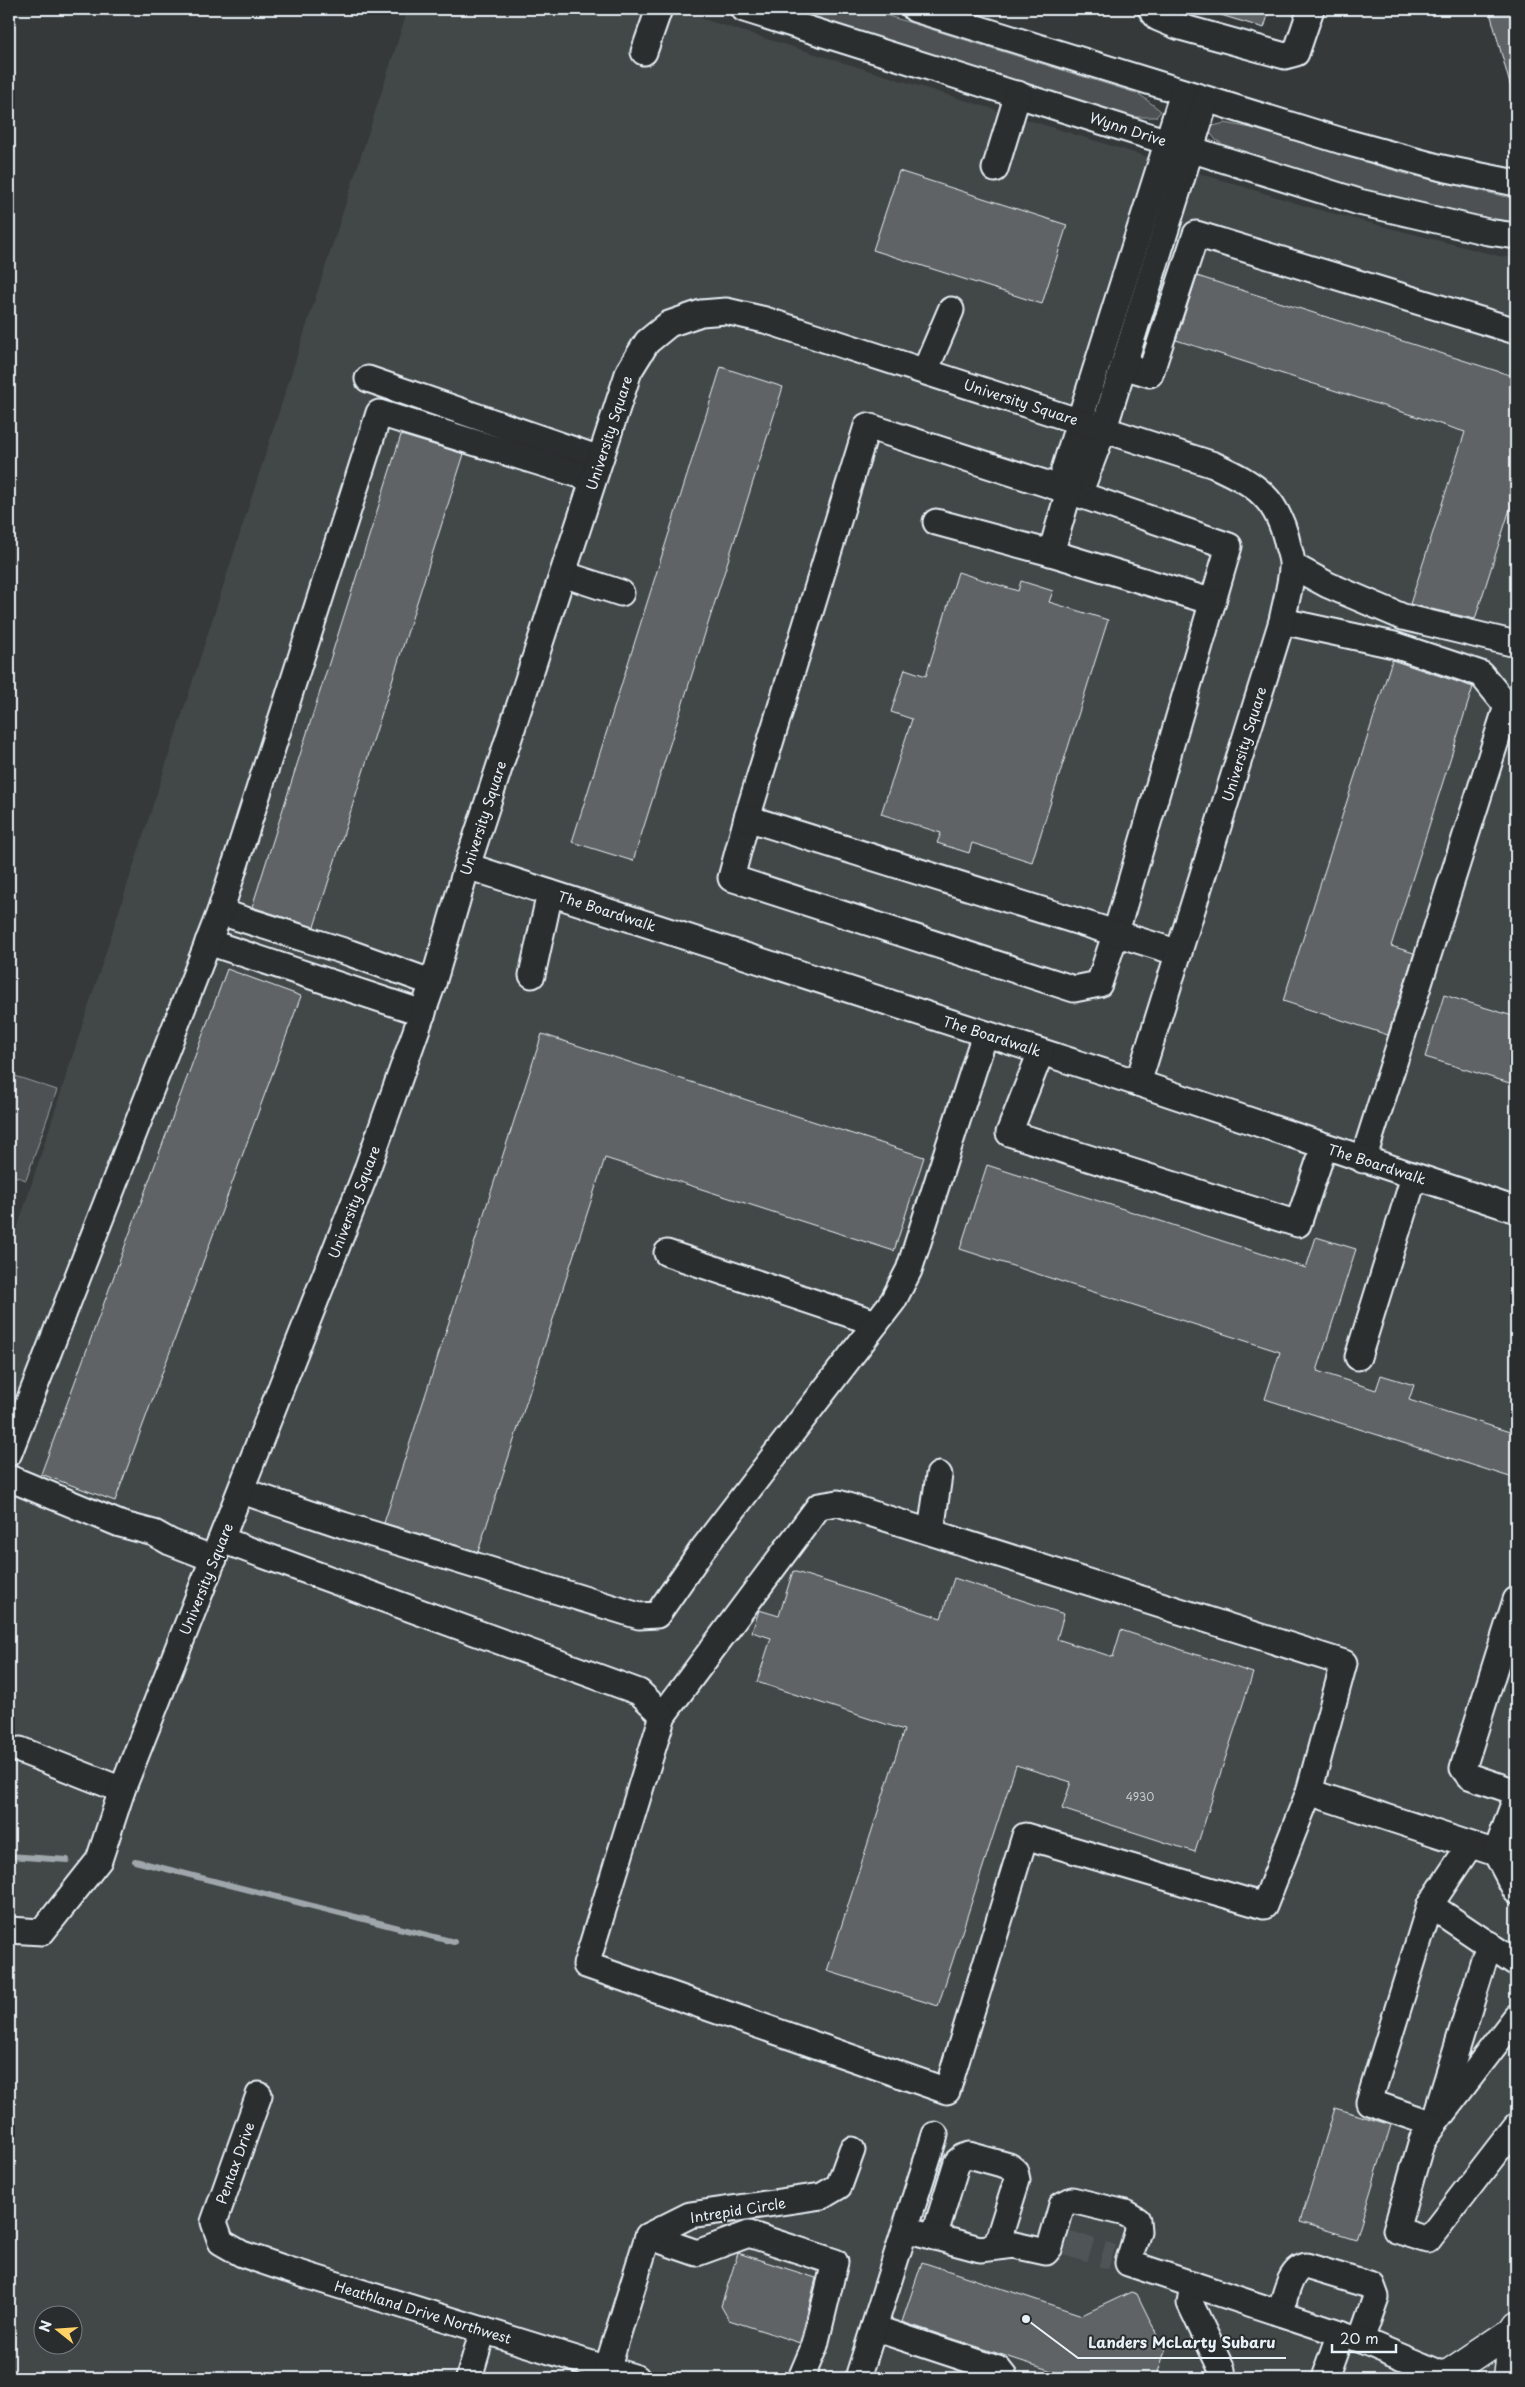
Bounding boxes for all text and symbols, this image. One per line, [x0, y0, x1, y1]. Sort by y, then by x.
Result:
street label: Wynn Drive [1087, 107, 1169, 151]
street label: University Square [581, 373, 637, 493]
street label: University Square [961, 374, 1081, 430]
street label: University Square [1217, 684, 1271, 804]
street label: University Square [455, 758, 511, 878]
street label: The Boardwalk [555, 885, 659, 937]
street label: The Boardwalk [940, 1010, 1044, 1062]
street label: The Boardwalk [1325, 1138, 1429, 1190]
street label: University Square [323, 1143, 385, 1261]
street label: University Square [174, 1520, 238, 1638]
house number: 4930 [1126, 1788, 1154, 1805]
street label: Pentax Drive [210, 2119, 260, 2207]
street label: Intrepid Circle [689, 2192, 788, 2228]
street label: Heathland Drive Northwest [332, 2275, 514, 2349]
north arrow [32, 2304, 82, 2354]
text: N [33, 2318, 57, 2334]
scale bar [1332, 2322, 1396, 2354]
text: 20 m [1340, 2326, 1379, 2349]
callout: Landers McLarty Subaru [1078, 2328, 1286, 2358]
text: Landers McLarty Subaru [1088, 2330, 1276, 2353]

